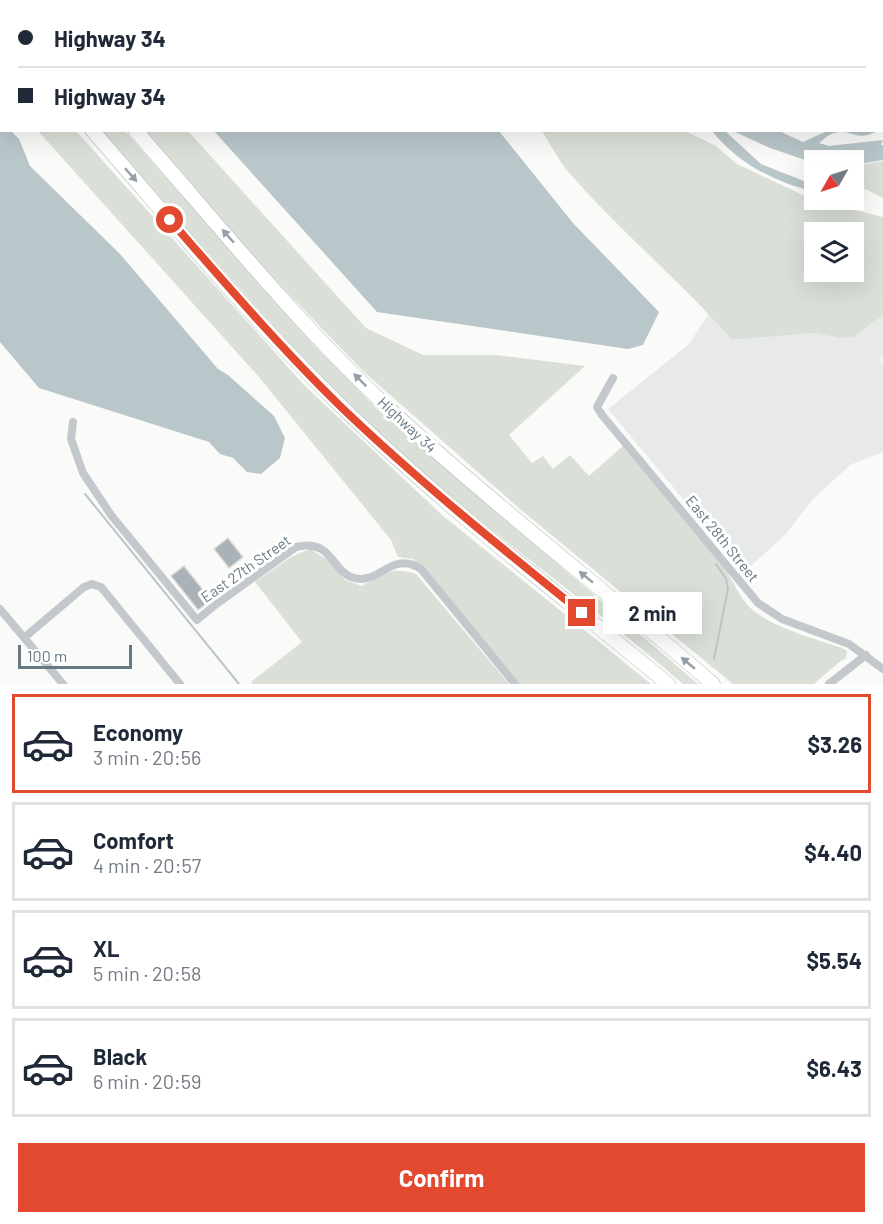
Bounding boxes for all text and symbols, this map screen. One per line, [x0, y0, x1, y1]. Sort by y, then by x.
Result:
text: Highway 34 [54, 25, 166, 51]
text: Highway 34 [54, 83, 166, 109]
north arrow [804, 150, 864, 210]
map controls [804, 150, 864, 282]
one-way arrow [124, 167, 137, 182]
route start [156, 206, 183, 233]
button: layers [804, 222, 864, 282]
one-way arrow [222, 229, 235, 244]
one-way arrow [353, 373, 367, 387]
street label: Highway 34 [375, 393, 441, 456]
street label: East 28th Street [683, 492, 763, 585]
street label: East 27th Street [197, 531, 294, 606]
one-way arrow [578, 570, 594, 583]
callout: 2 min [603, 592, 702, 634]
route end [568, 599, 595, 626]
text: 2 min [629, 601, 676, 625]
scale bar [18, 642, 132, 670]
text: 100 m [27, 646, 67, 665]
one-way arrow [680, 656, 696, 669]
icon: car [21, 717, 75, 771]
text: Economy [93, 719, 183, 745]
text: $3.26 [807, 731, 862, 757]
text: 3 min · 20:56 [93, 745, 201, 769]
icon: car [21, 825, 75, 879]
text: Comfort [93, 827, 174, 853]
text: $4.40 [804, 839, 862, 865]
text: 4 min · 20:57 [93, 853, 201, 877]
icon: car [21, 933, 75, 987]
text: XL [93, 935, 119, 961]
text: $5.54 [806, 947, 862, 973]
text: 5 min · 20:58 [93, 961, 201, 985]
icon: car [21, 1041, 75, 1095]
text: Black [93, 1043, 147, 1069]
text: $6.43 [806, 1055, 862, 1081]
text: 6 min · 20:59 [93, 1069, 201, 1093]
button: Confirm [18, 1143, 865, 1212]

